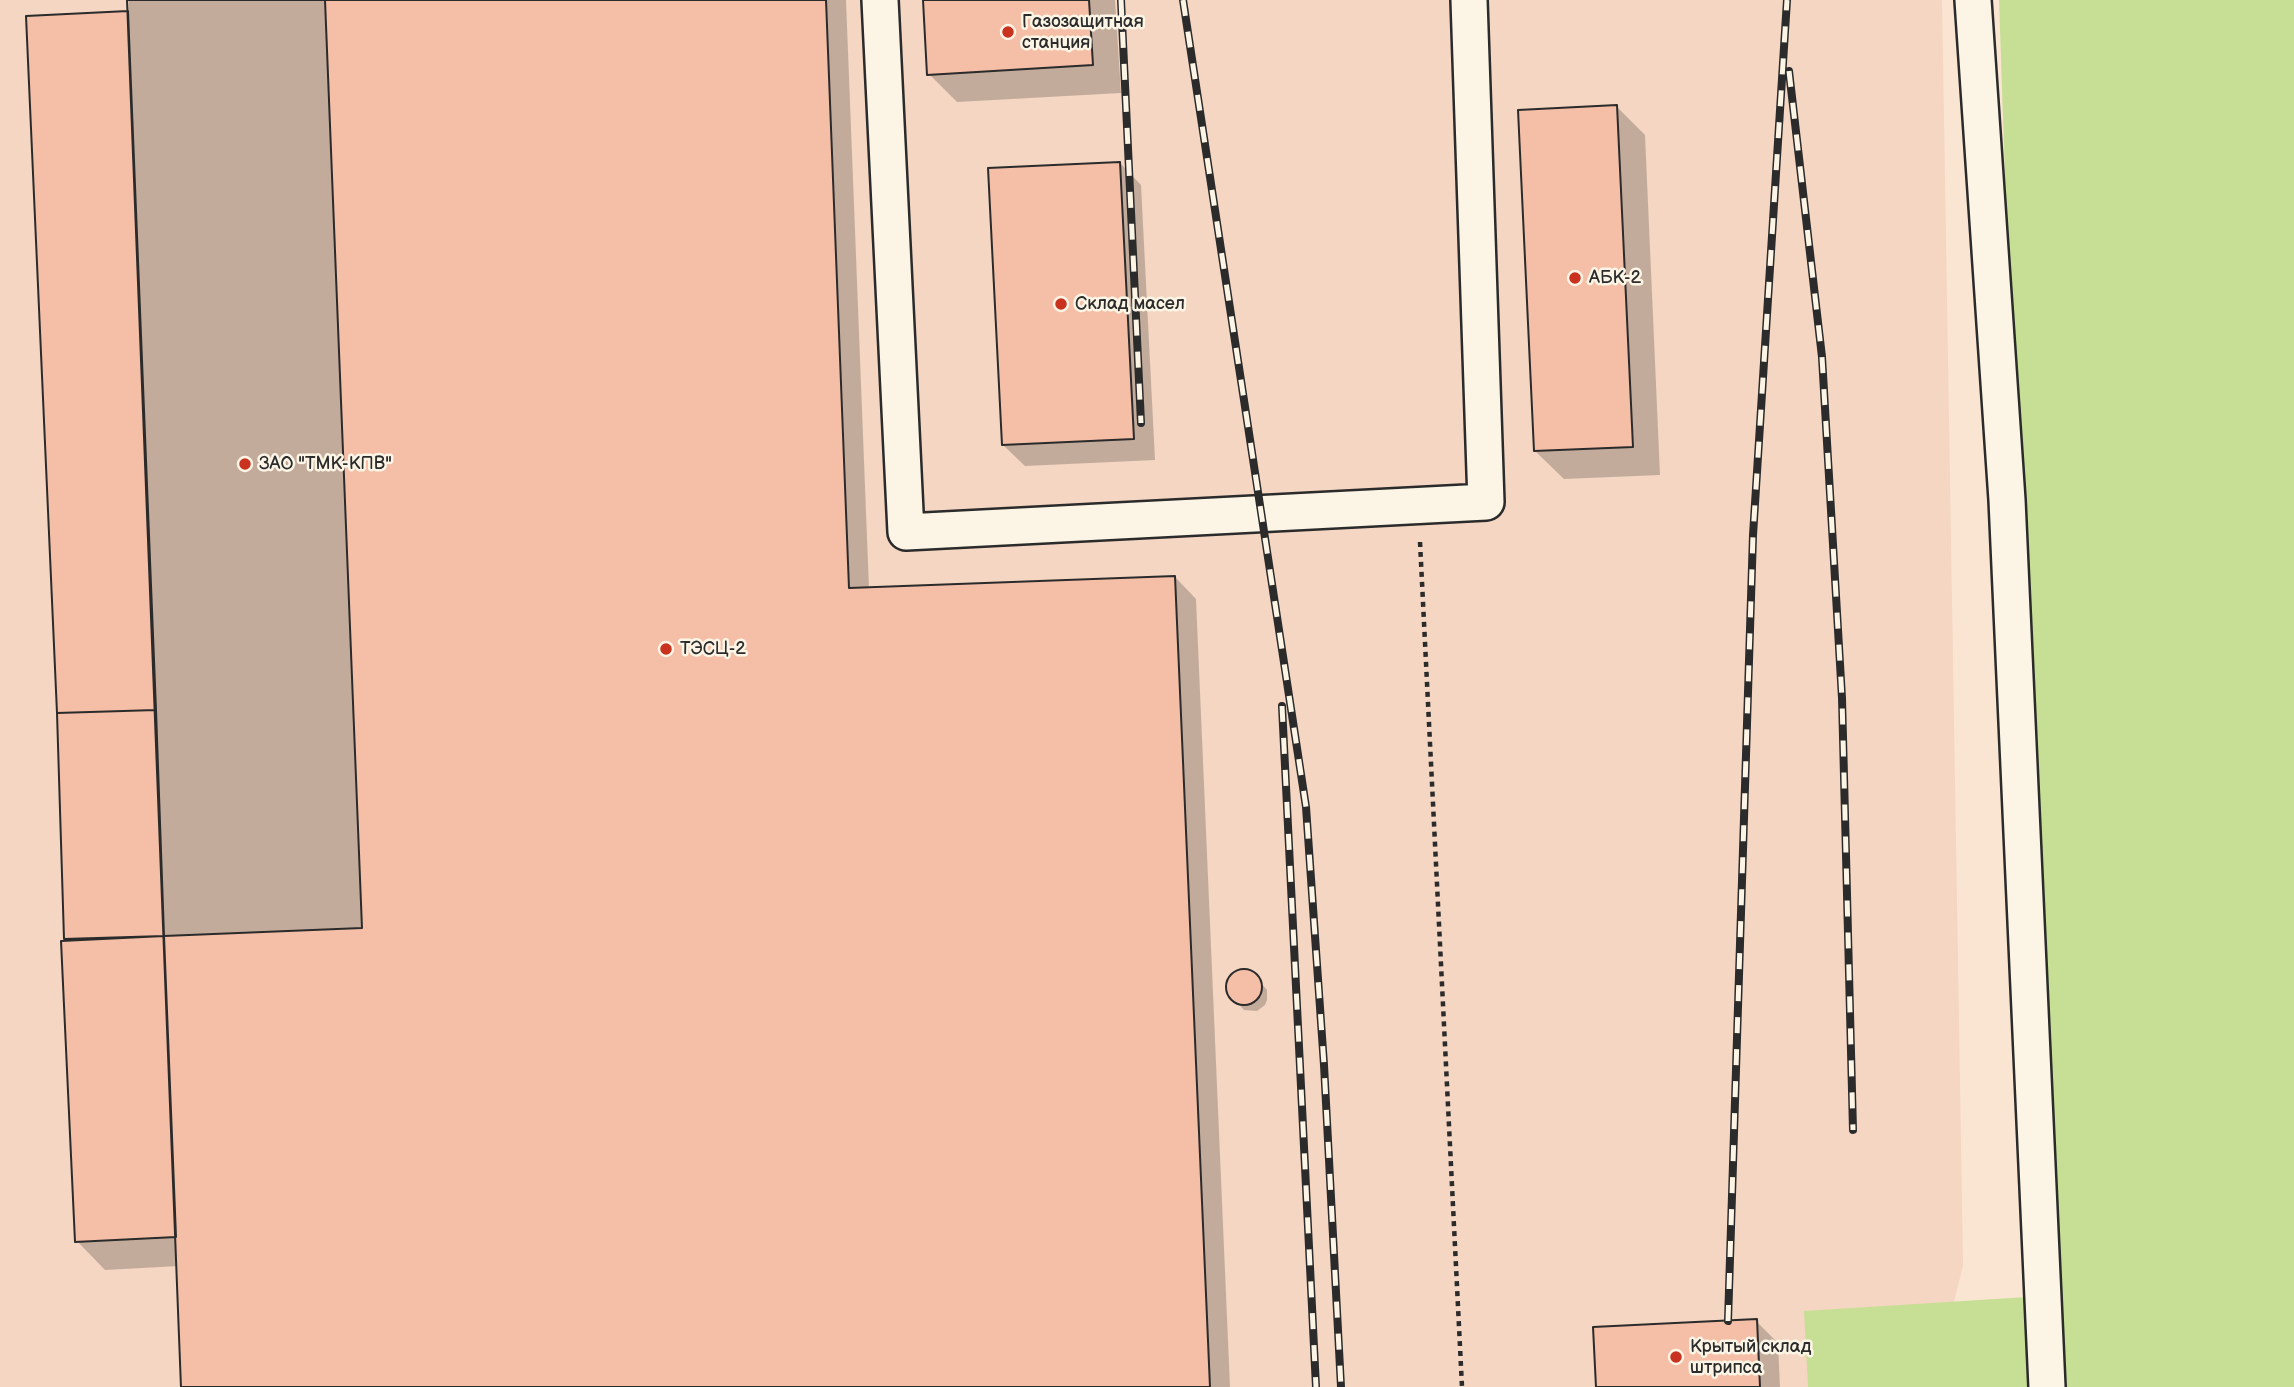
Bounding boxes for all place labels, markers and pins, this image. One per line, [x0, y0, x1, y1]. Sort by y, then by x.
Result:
place label: Газозащитная станция [1022, 11, 1144, 54]
marker: Газозащитная станция [1000, 24, 1016, 40]
place label: АБК-2 [1589, 267, 1641, 289]
marker: АБК-2 [1567, 270, 1583, 286]
place label: Склад масел [1075, 293, 1185, 315]
marker: Склад масел [1053, 296, 1069, 312]
place label: ЗАО "ТМК-КПВ" [259, 453, 392, 475]
marker: ЗАО "ТМК-КПВ" [237, 456, 253, 472]
place label: ТЭСЦ-2 [680, 638, 746, 660]
marker: ТЭСЦ-2 [658, 641, 674, 657]
place label: Крытый склад штрипса [1690, 1336, 1811, 1378]
marker: Крытый склад штрипса [1668, 1349, 1684, 1365]

